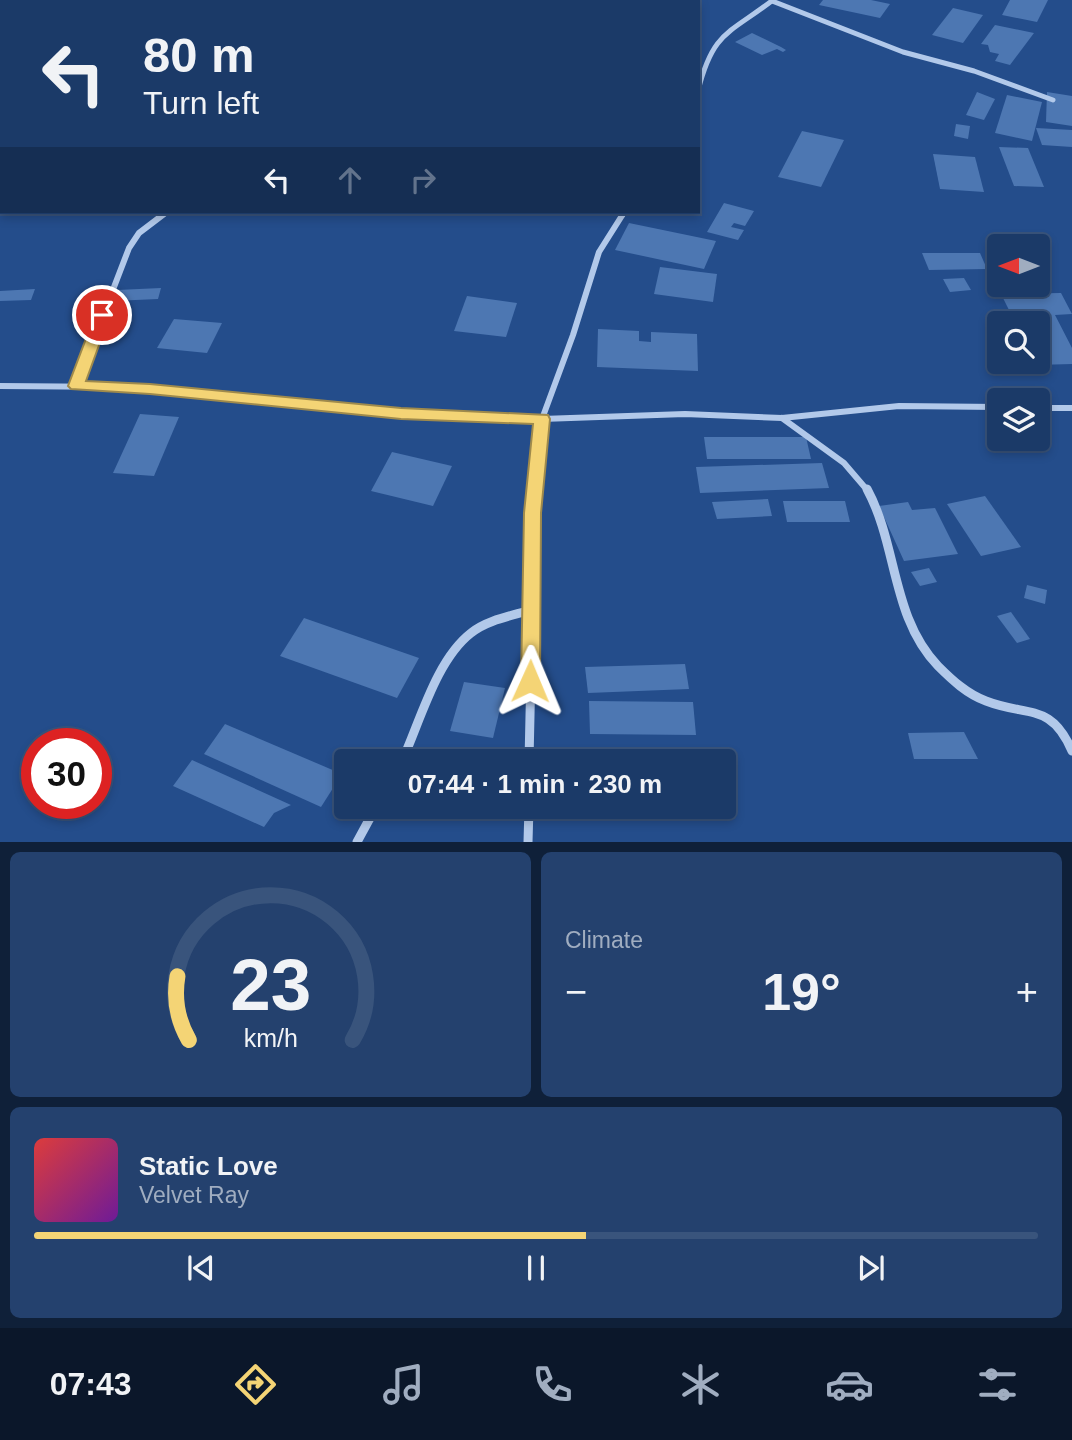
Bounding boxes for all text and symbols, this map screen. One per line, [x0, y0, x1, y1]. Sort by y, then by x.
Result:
icon: left [28, 28, 119, 119]
text: 80 m [143, 28, 255, 82]
text: Turn left [143, 85, 259, 121]
icon: left [258, 161, 296, 199]
icon: ahead [331, 161, 369, 199]
icon: right [404, 161, 442, 199]
north arrow [987, 234, 1050, 298]
map controls [987, 234, 1050, 451]
pin [72, 285, 132, 345]
icon: arrive [83, 296, 121, 334]
button: search [987, 311, 1050, 374]
button: layers [987, 388, 1050, 451]
position arrow [493, 644, 567, 718]
speed limit sign: 30 [21, 728, 112, 819]
text: 07:44 · 1 min · 230 m [408, 769, 662, 799]
text: Climate [565, 927, 643, 953]
text: 23 [230, 945, 311, 1026]
text: 19° [762, 963, 841, 1021]
text: − [565, 971, 587, 1013]
text: + [1016, 971, 1038, 1013]
text: km/h [243, 1024, 298, 1052]
text: Static Love [139, 1151, 278, 1181]
text: Velvet Ray [139, 1182, 249, 1208]
icon: previous [182, 1249, 220, 1287]
icon: pause [517, 1249, 555, 1287]
icon: next [852, 1249, 890, 1287]
icon: directions [231, 1360, 280, 1409]
icon: music [379, 1360, 428, 1409]
icon: phone [528, 1360, 577, 1409]
icon: climate [676, 1360, 725, 1409]
icon: car [825, 1360, 874, 1409]
icon: filters [973, 1360, 1022, 1409]
text: 07:43 [50, 1366, 132, 1402]

